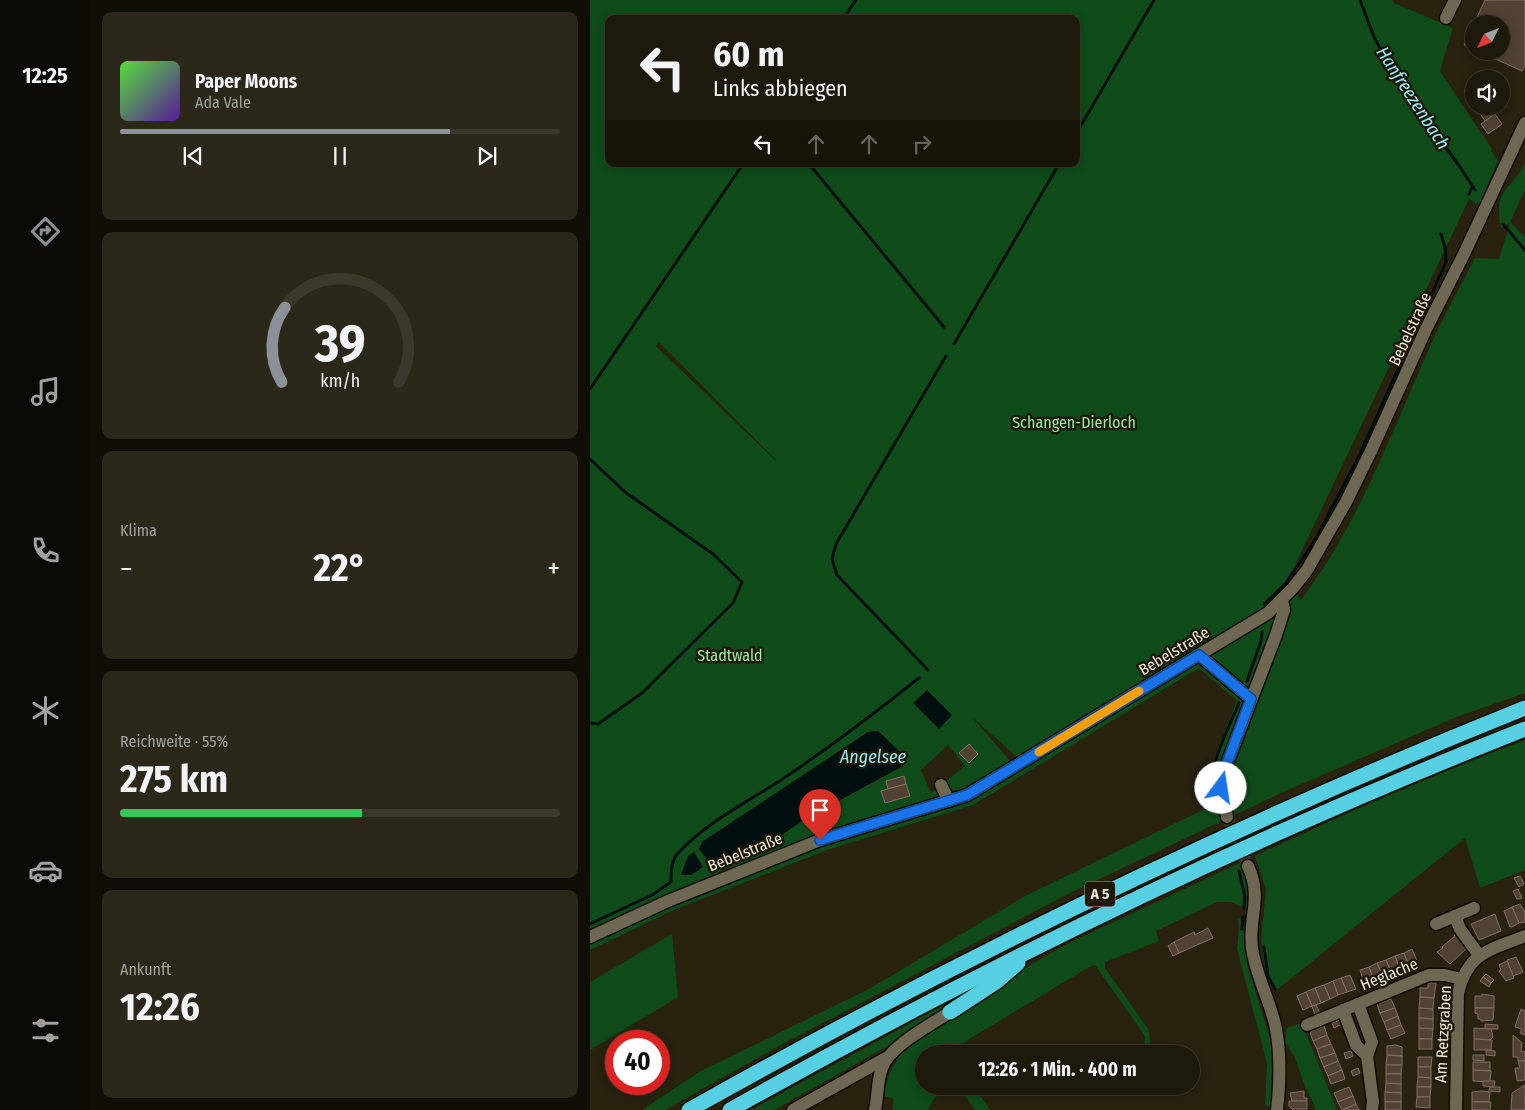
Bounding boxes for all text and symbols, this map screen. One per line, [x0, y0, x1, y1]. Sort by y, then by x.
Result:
north arrow [1465, 15, 1510, 60]
map controls [1465, 15, 1510, 115]
text: 60 m [713, 33, 784, 75]
icon: left [630, 35, 695, 100]
water label: Hanfreezenbach [1372, 42, 1454, 154]
text: 12:25 [22, 62, 68, 89]
text: Paper Moons [195, 70, 297, 93]
button: sound [1465, 70, 1510, 115]
text: Links abbiegen [713, 75, 848, 102]
text: Ada Vale [195, 93, 251, 112]
icon: left [749, 130, 777, 158]
icon: ahead [802, 130, 830, 158]
icon: ahead [855, 130, 883, 158]
icon: right [908, 130, 936, 158]
icon: previous [179, 142, 207, 170]
icon: pause [326, 142, 354, 170]
icon: next [473, 142, 501, 170]
icon: directions [28, 214, 63, 249]
street label: Bebelstraße [1385, 289, 1435, 369]
text: 39 [313, 312, 366, 375]
text: km/h [320, 370, 360, 392]
icon: music [28, 374, 63, 409]
park label: Schangen-Dierloch [1012, 413, 1136, 432]
text: Klima [120, 521, 157, 540]
icon: phone [28, 533, 63, 568]
text: 22° [313, 545, 366, 591]
text: − [120, 552, 133, 585]
text: + [547, 552, 560, 585]
street label: Bebelstraße [1135, 623, 1213, 679]
park label: Stadtwald [697, 646, 763, 665]
icon: climate [28, 693, 63, 728]
text: Reichweite · 55% [120, 732, 228, 751]
water label: Angelsee [839, 746, 906, 768]
text: 275 km [120, 756, 228, 802]
position arrow [1194, 761, 1246, 813]
pin [799, 789, 841, 840]
icon: arrive [806, 796, 834, 824]
street label: Bebelstraße [705, 828, 785, 876]
icon: car [28, 853, 63, 888]
road number: A 5 [1085, 882, 1115, 906]
street label: Heglache [1357, 954, 1421, 994]
text: Ankunft [120, 960, 171, 979]
text: 12:26 [120, 984, 200, 1030]
street label: Am Retzgraben [1431, 985, 1455, 1083]
icon: filters [28, 1013, 63, 1048]
speed limit sign: 40 [605, 1030, 670, 1095]
text: 12:26 · 1 Min. · 400 m [978, 1058, 1137, 1081]

